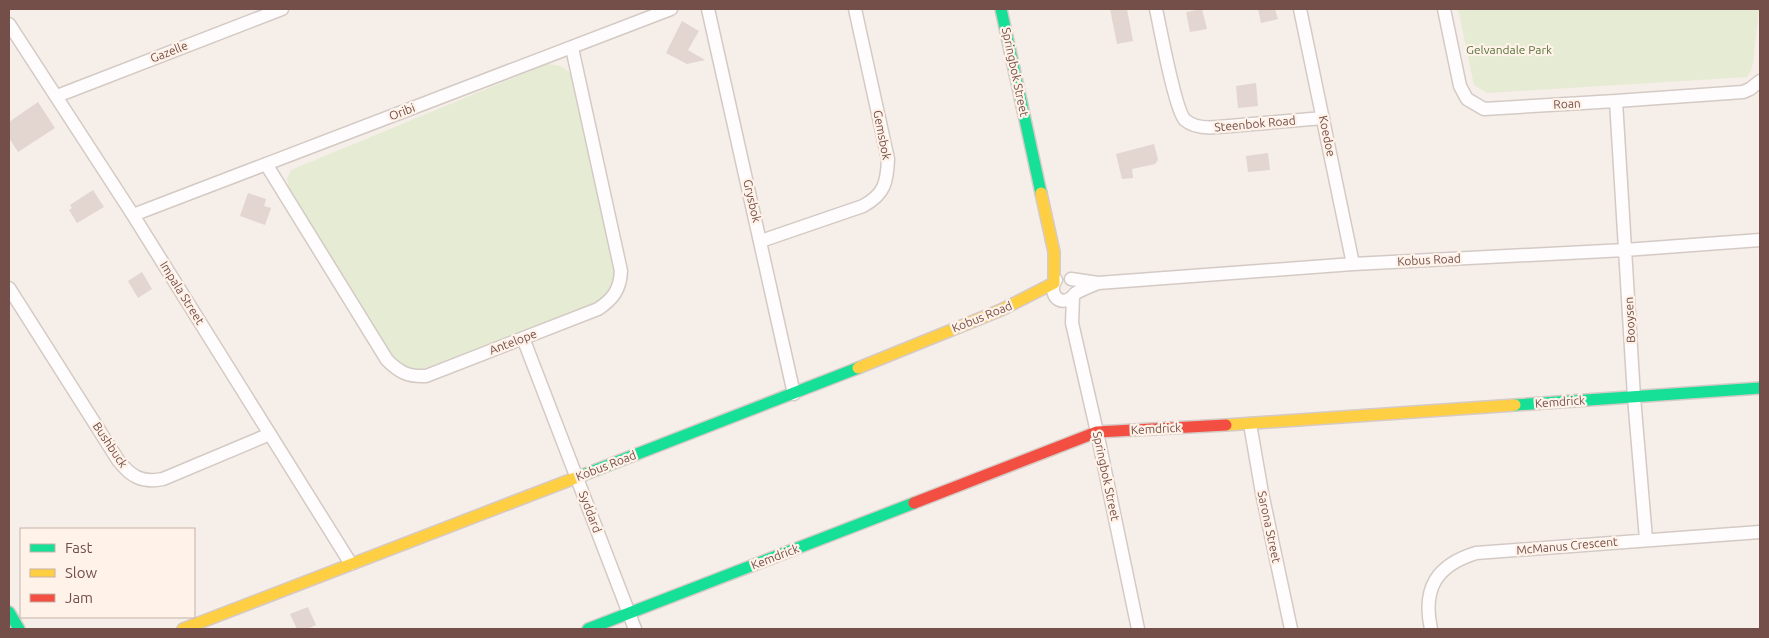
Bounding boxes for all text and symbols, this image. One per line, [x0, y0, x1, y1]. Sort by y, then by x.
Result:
street label: Springbok Street [1000, 26, 1031, 118]
street label: Gazelle [148, 38, 189, 65]
park label: Gelvandale Park [1466, 43, 1552, 56]
street label: Roan [1553, 96, 1581, 111]
street label: Oribi [387, 101, 417, 122]
street label: Gemsbok [871, 109, 894, 161]
street label: Steenbok Road [1214, 113, 1296, 134]
street label: Koedoe [1317, 114, 1338, 158]
street label: Grysbok [741, 178, 764, 224]
street label: Kobus Road [1397, 251, 1461, 268]
street label: Impala Street [158, 259, 207, 327]
street label: Booysen [1622, 297, 1637, 343]
street label: Kobus Road [950, 299, 1014, 334]
street label: Antelope [487, 327, 538, 357]
street label: Kemdrick [1534, 393, 1585, 410]
street label: Bushbuck [90, 420, 130, 470]
street label: Kemdrick [1131, 421, 1181, 436]
street label: Springbok Street [1091, 430, 1122, 522]
street label: Kobus Road [574, 448, 638, 483]
street label: Syddard [577, 489, 604, 535]
street label: Sarona Street [1256, 490, 1284, 564]
legend [20, 528, 195, 618]
street label: McManus Crescent [1516, 535, 1618, 556]
text: Fast [65, 539, 93, 556]
street label: Kemdrick [749, 541, 801, 572]
text: Slow [65, 564, 98, 581]
text: Jam [65, 589, 93, 606]

